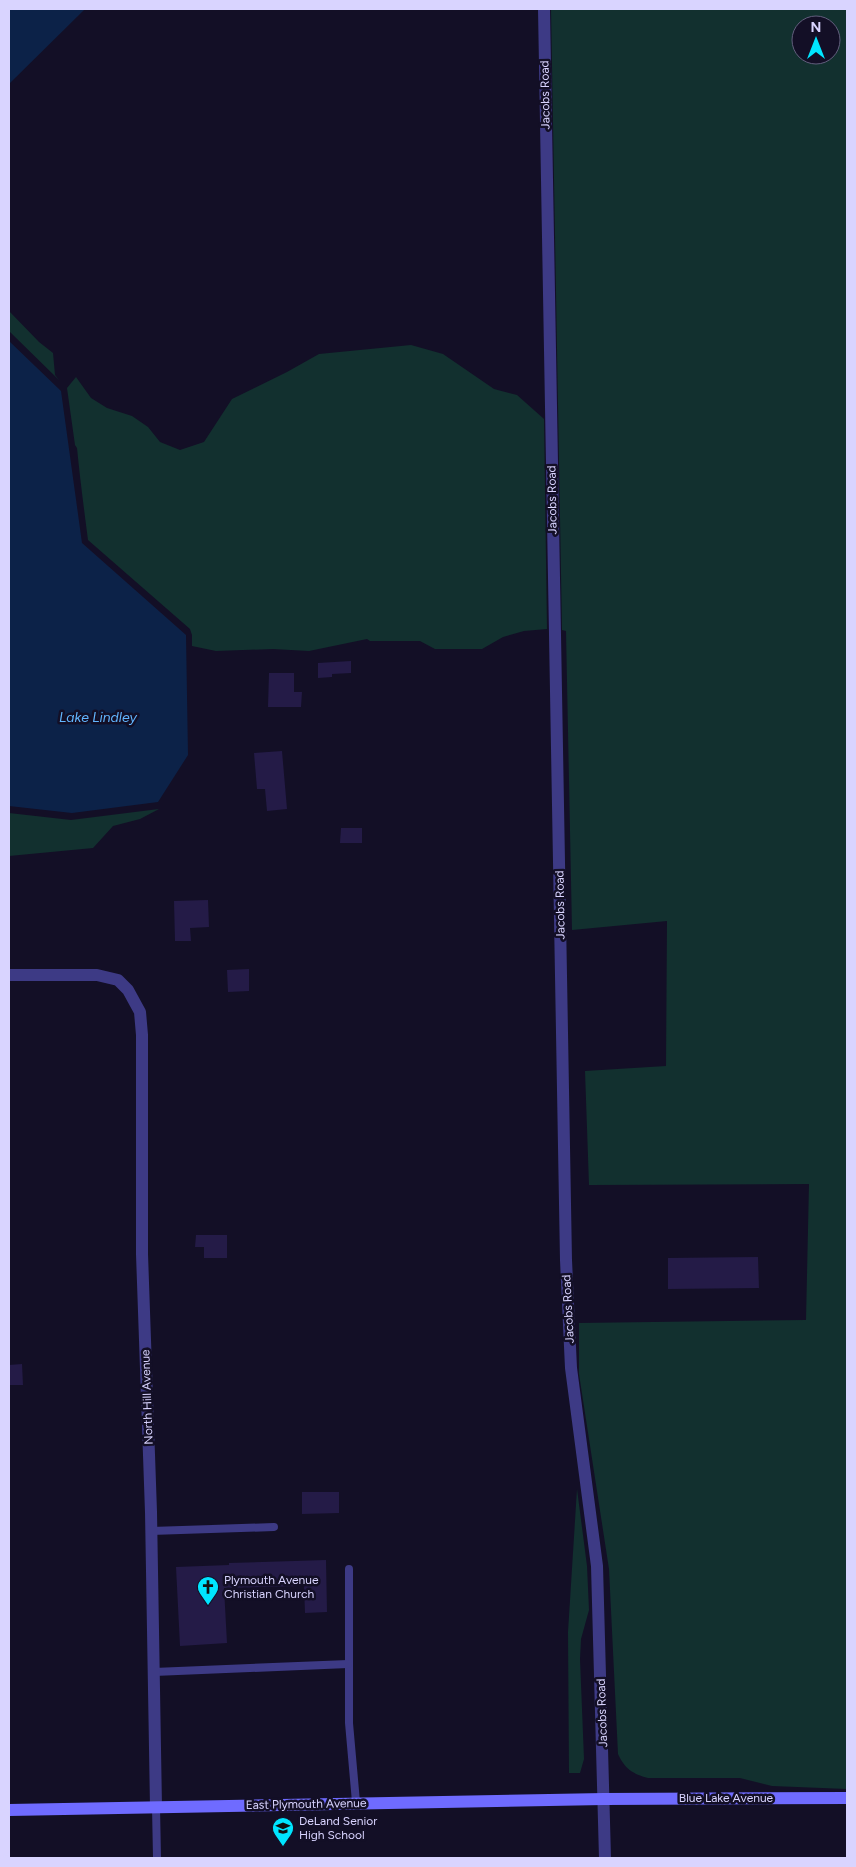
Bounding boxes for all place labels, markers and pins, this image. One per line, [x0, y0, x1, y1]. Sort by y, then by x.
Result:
place label: Plymouth Avenue Christian Church [224, 1573, 319, 1601]
church icon: Plymouth Avenue Christian Church [196, 1575, 220, 1606]
place label: DeLand Senior High School [299, 1814, 377, 1842]
school or university icon: DeLand Senior High School [271, 1816, 295, 1847]

